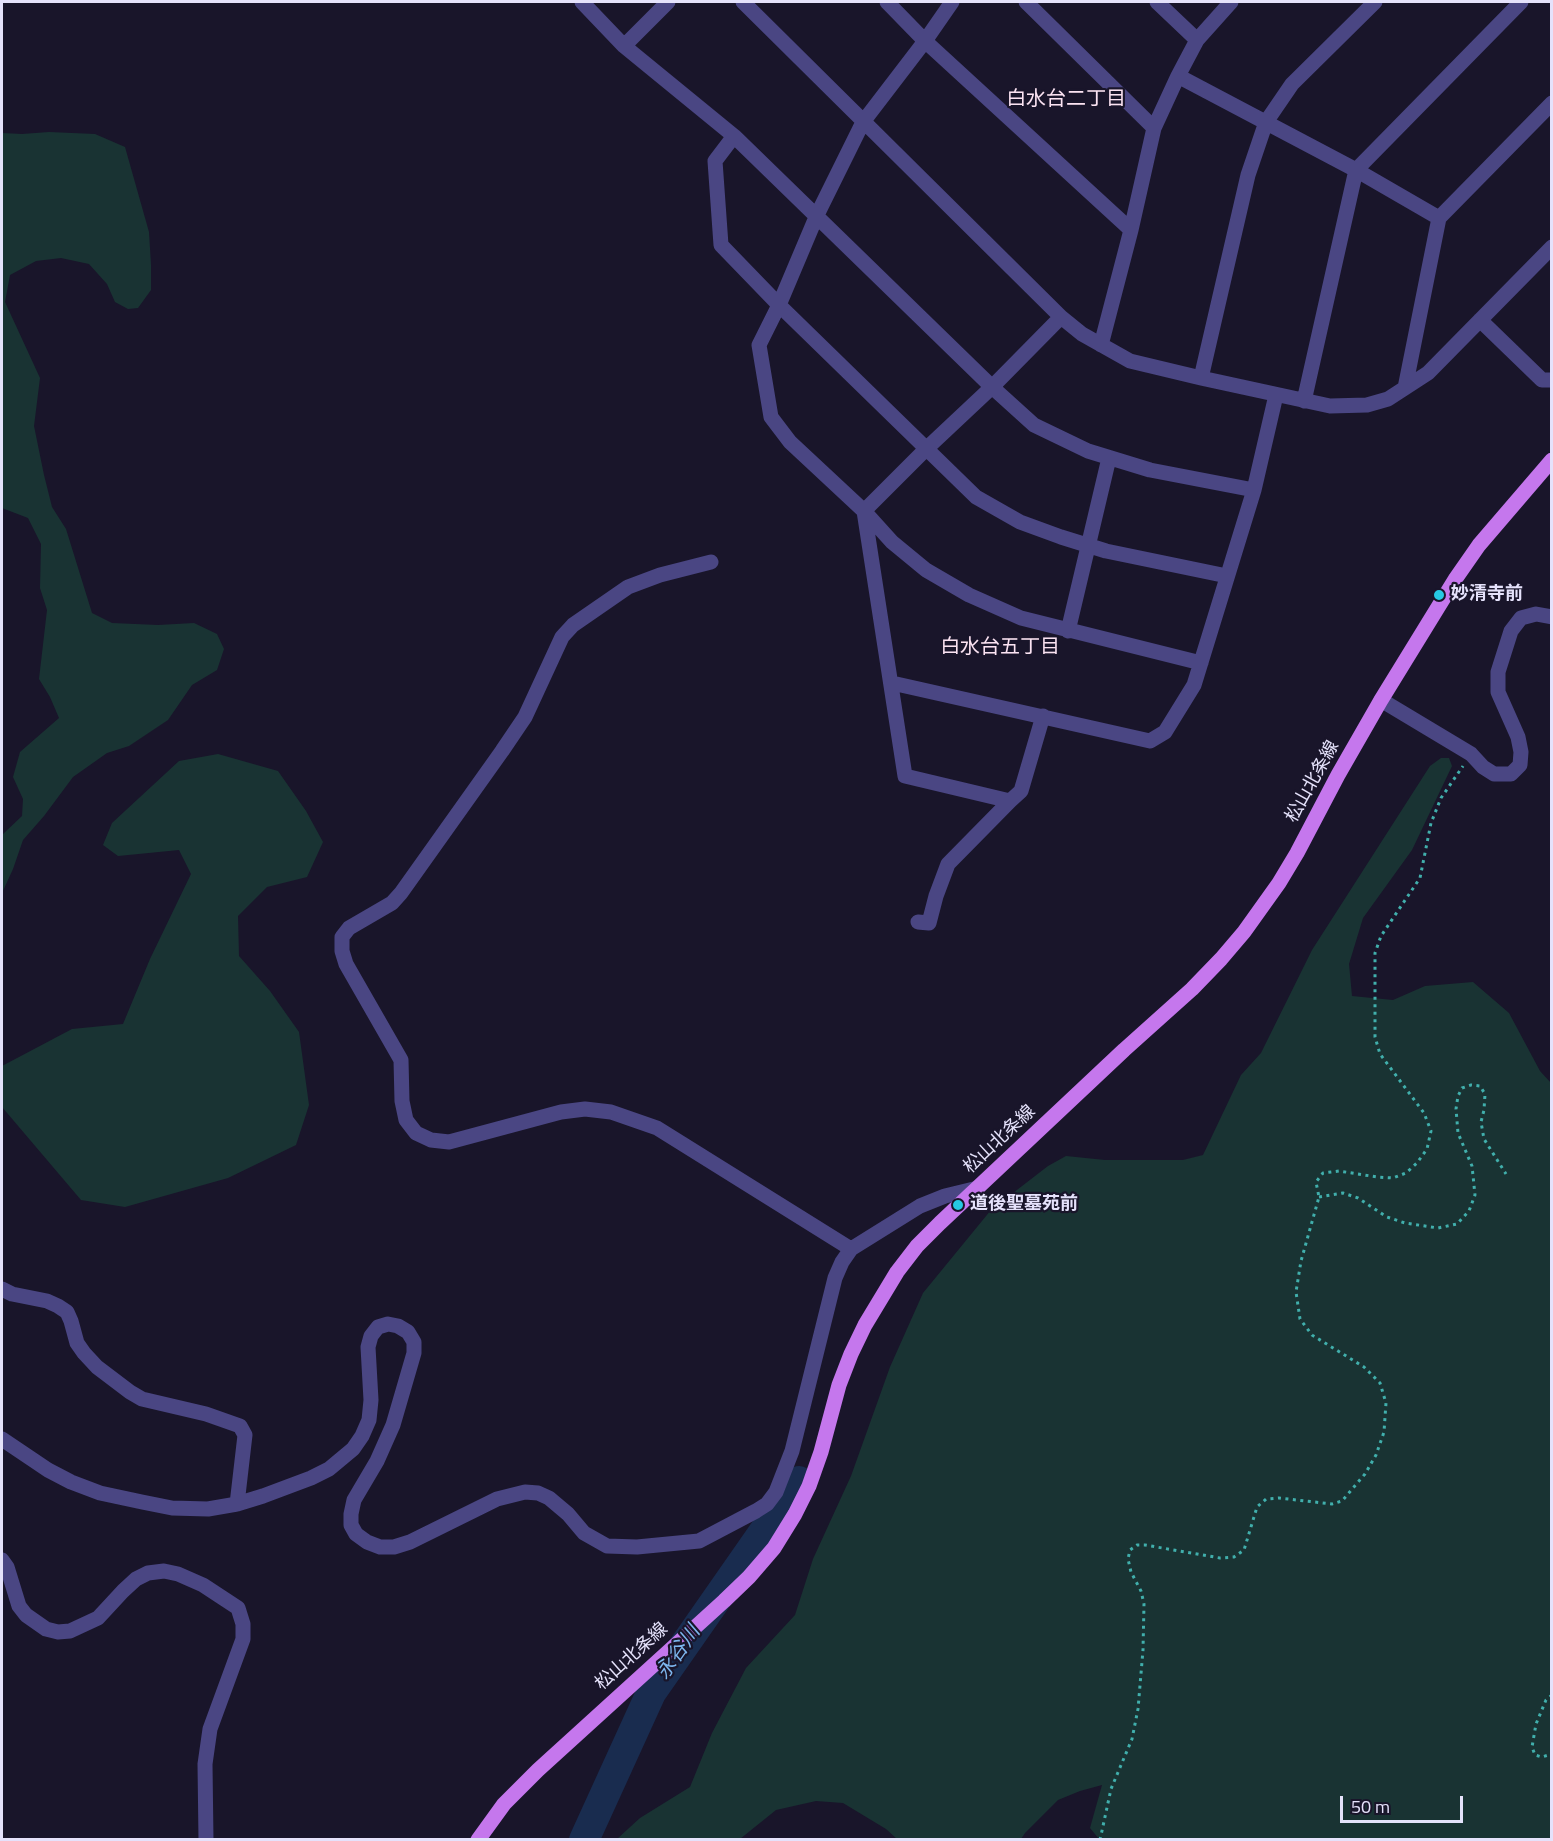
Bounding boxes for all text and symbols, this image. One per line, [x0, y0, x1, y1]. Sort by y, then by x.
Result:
district label: 白水台二丁目 [1006, 88, 1126, 112]
place label: 妙清寺前 [1451, 584, 1523, 606]
marker: 妙清寺前 [1432, 588, 1446, 602]
district label: 白水台五丁目 [940, 636, 1060, 660]
street label: 松山北条線 [1282, 737, 1344, 827]
street label: 松山北条線 [960, 1101, 1040, 1179]
place label: 道後聖墓苑前 [970, 1194, 1078, 1216]
marker: 道後聖墓苑前 [951, 1198, 965, 1212]
street label: 松山北条線 [591, 1619, 673, 1695]
water label: 永谷川 [652, 1622, 706, 1684]
scale bar [1343, 1784, 1466, 1822]
text: 50 m [1351, 1793, 1390, 1820]

